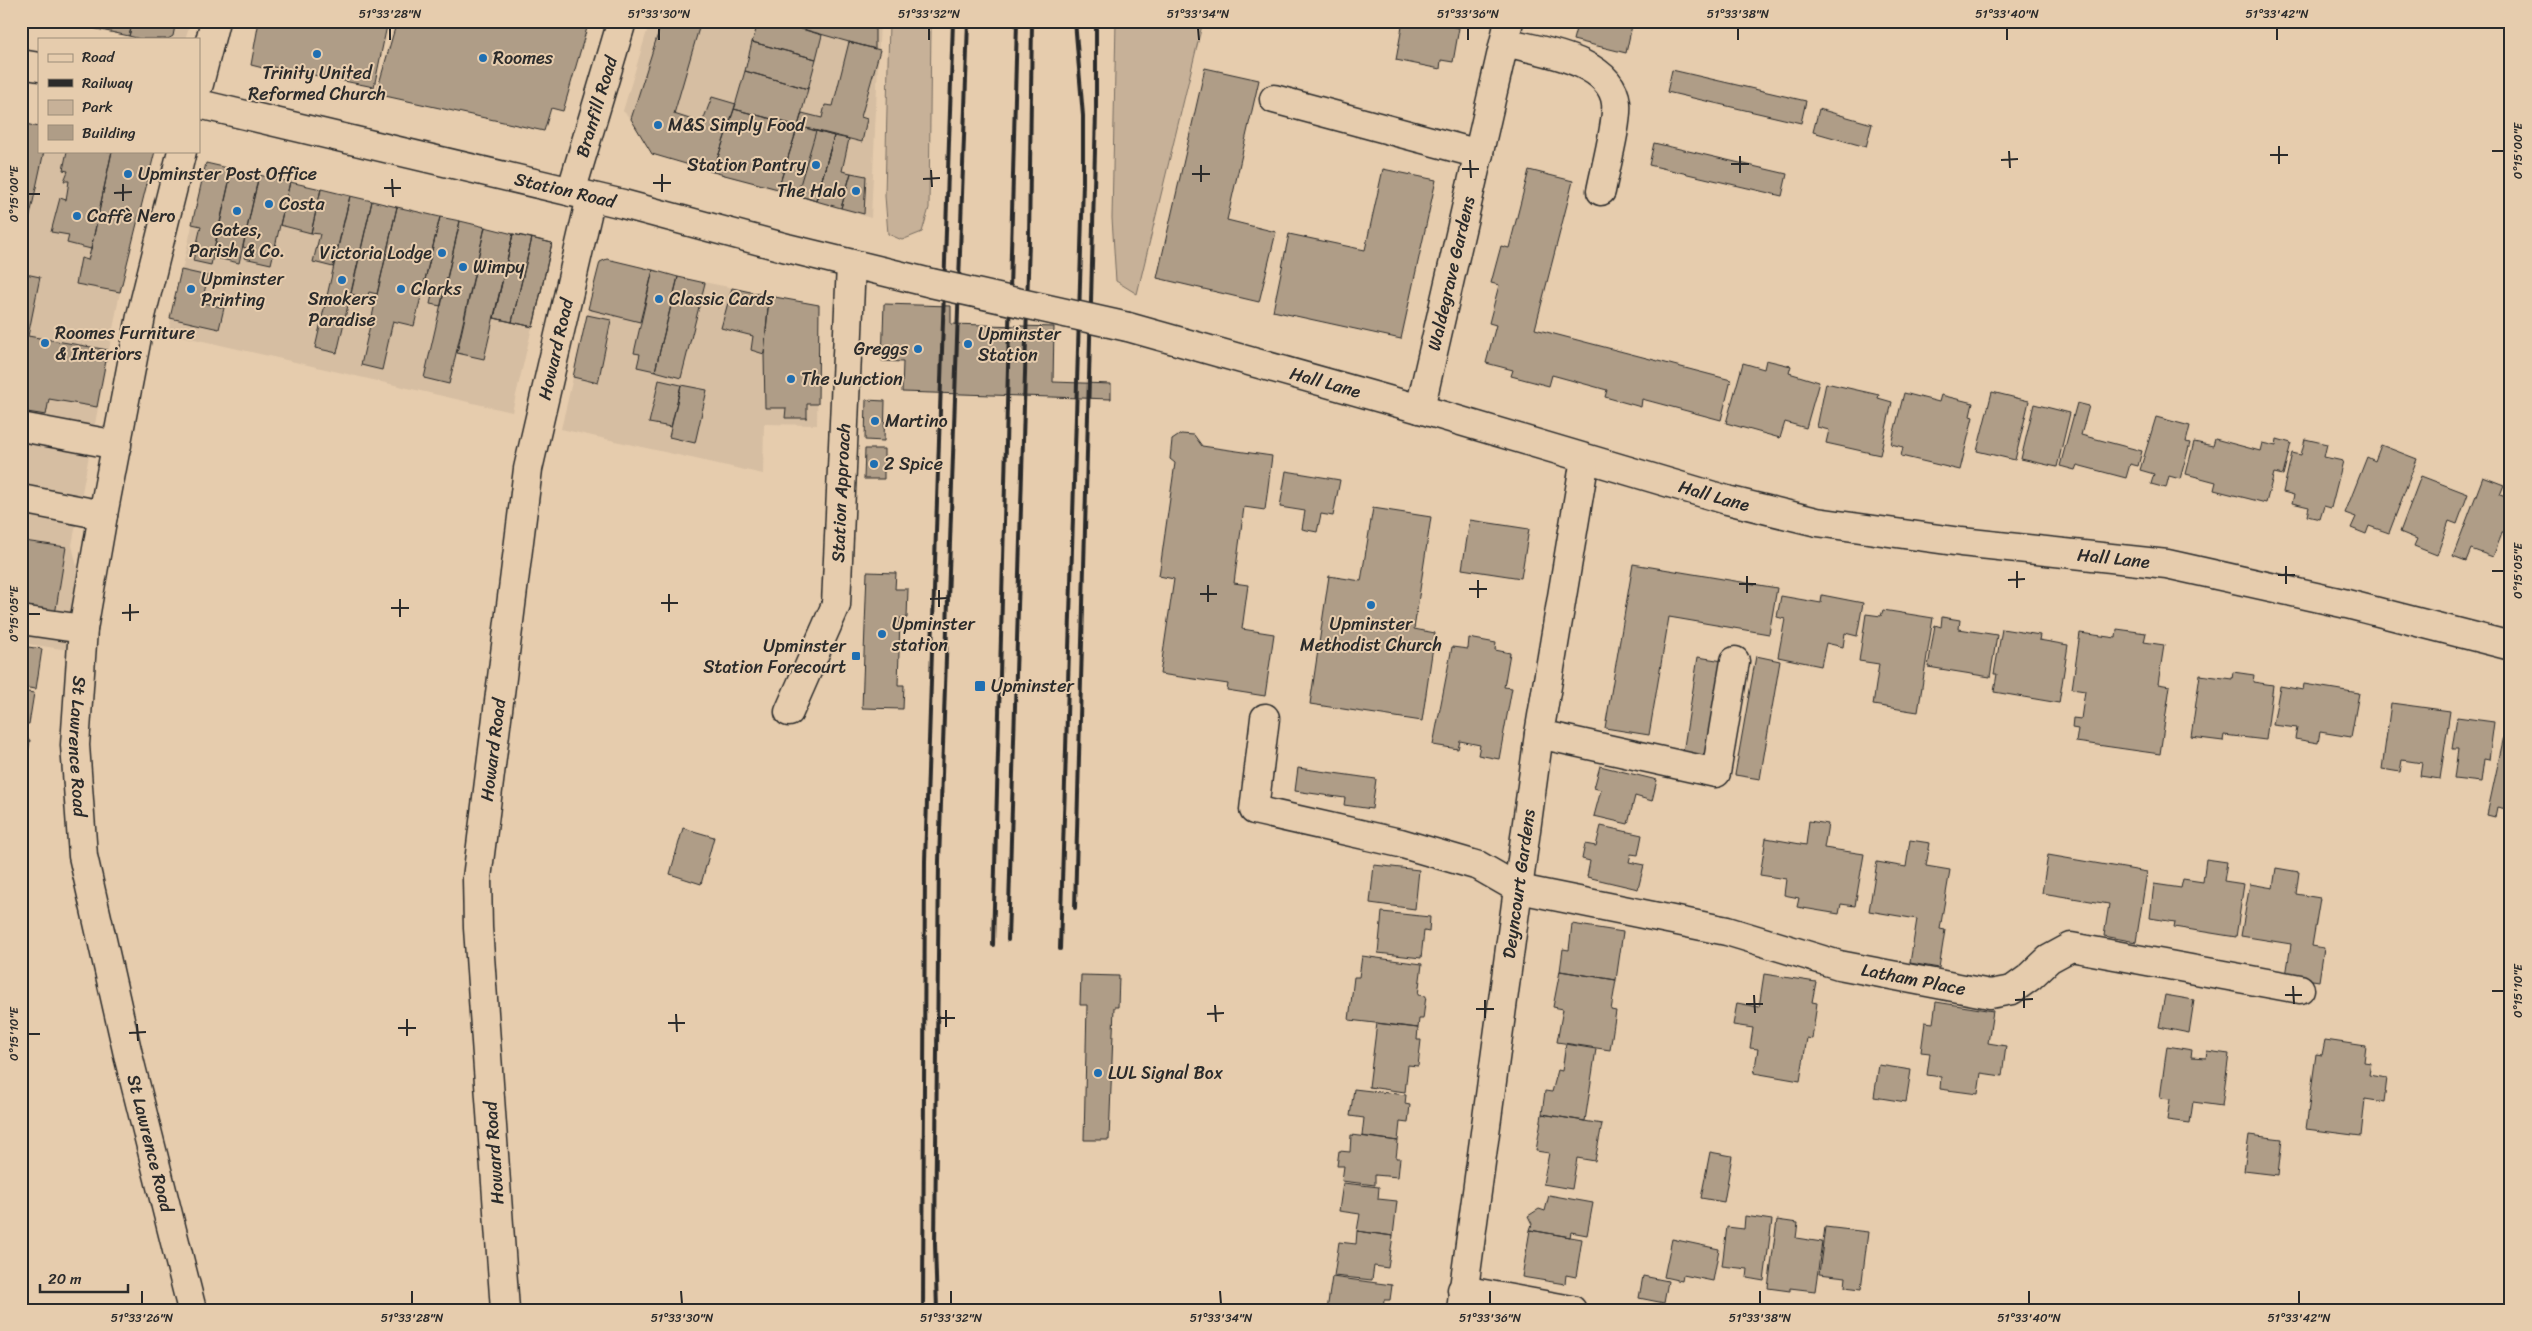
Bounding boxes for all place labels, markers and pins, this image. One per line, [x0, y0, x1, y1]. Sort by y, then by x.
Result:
place label: Roomes [493, 42, 554, 74]
marker: Trinity United Reformed Church [311, 48, 323, 60]
marker: Roomes [477, 52, 489, 64]
place label: Trinity United Reformed Church [248, 57, 386, 110]
place label: M&S Simply Food [668, 109, 806, 141]
marker: M&S Simply Food [652, 119, 664, 131]
place label: Station Pantry [687, 149, 807, 181]
place label: Upminster Post Office [138, 158, 317, 190]
marker: Station Pantry [810, 159, 822, 171]
marker: Upminster Post Office [122, 168, 134, 180]
place label: The Halo [777, 175, 846, 207]
marker: The Halo [850, 185, 862, 197]
place label: Costa [279, 188, 326, 220]
marker: Costa [263, 198, 275, 210]
place label: Caffè Nero [87, 200, 175, 232]
marker: Gates, Parish & Co. [231, 205, 243, 217]
marker: Caffè Nero [71, 210, 83, 222]
place label: Gates, Parish & Co. [189, 214, 285, 267]
place label: Victoria Lodge [320, 237, 432, 269]
marker: Victoria Lodge [436, 247, 448, 259]
place label: Wimpy [473, 251, 525, 283]
marker: Wimpy [457, 261, 469, 273]
place label: Upminster Printing [201, 263, 285, 316]
place label: Clarks [411, 273, 462, 305]
marker: Smokers Paradise [336, 274, 348, 286]
marker: Upminster Printing [185, 283, 197, 295]
place label: Smokers Paradise [308, 283, 377, 336]
marker: Clarks [395, 283, 407, 295]
place label: Classic Cards [669, 283, 775, 315]
marker: Classic Cards [653, 293, 665, 305]
place label: Roomes Furniture & Interiors [55, 317, 195, 370]
place label: Upminster Station [978, 318, 1062, 371]
place label: Greggs [854, 333, 909, 365]
marker: Roomes Furniture & Interiors [39, 337, 51, 349]
marker: Upminster Station [962, 338, 974, 350]
marker: Greggs [912, 343, 924, 355]
place label: The Junction [801, 363, 903, 395]
marker: The Junction [785, 373, 797, 385]
place label: Martino [885, 405, 948, 437]
marker: Martino [869, 415, 881, 427]
place label: 2 Spice [884, 448, 943, 480]
marker: 2 Spice [868, 458, 880, 470]
marker: Upminster Methodist Church [1365, 599, 1377, 611]
place label: Upminster station [891, 608, 976, 661]
place label: Upminster Methodist Church [1300, 608, 1442, 661]
marker: Upminster station [876, 628, 888, 640]
place label: Upminster Station Forecourt [703, 630, 848, 683]
marker: Upminster Station Forecourt [850, 650, 862, 662]
place label: Upminster [991, 670, 1075, 702]
marker: Upminster [973, 679, 987, 693]
place label: LUL Signal Box [1108, 1057, 1224, 1089]
marker: LUL Signal Box [1092, 1067, 1104, 1079]

